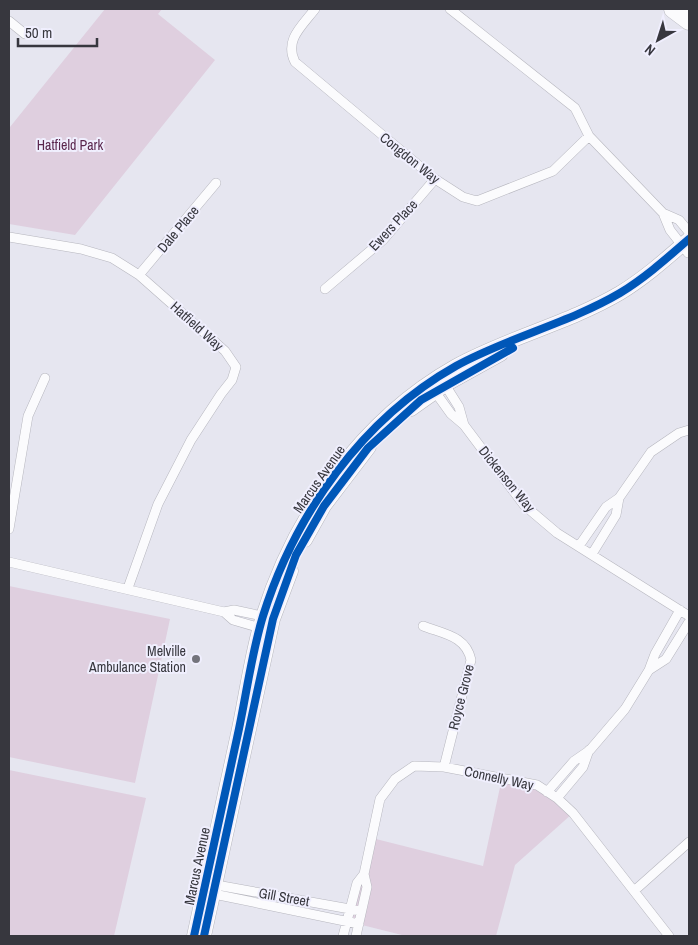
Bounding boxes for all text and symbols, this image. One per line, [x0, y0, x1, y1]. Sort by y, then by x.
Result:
scale bar [18, 15, 96, 47]
north arrow [633, 15, 683, 65]
text: 50 m [25, 22, 52, 43]
text: N [641, 40, 659, 60]
street label: Congdon Way [376, 128, 444, 188]
park label: Hatfield Park [37, 136, 103, 154]
street label: Ewers Place [365, 196, 421, 254]
street label: Dale Place [153, 202, 203, 256]
street label: Hatfield Way [167, 297, 227, 355]
street label: Marcus Avenue [289, 442, 349, 516]
street label: Dickenson Way [475, 442, 539, 516]
place label: Melville Ambulance Station [88, 642, 186, 676]
marker: Melville Ambulance Station [190, 653, 202, 665]
street label: Royce Grove [444, 662, 478, 732]
street label: Connelly Way [463, 762, 536, 794]
street label: Marcus Avenue [180, 826, 214, 906]
street label: Gill Street [257, 884, 311, 910]

